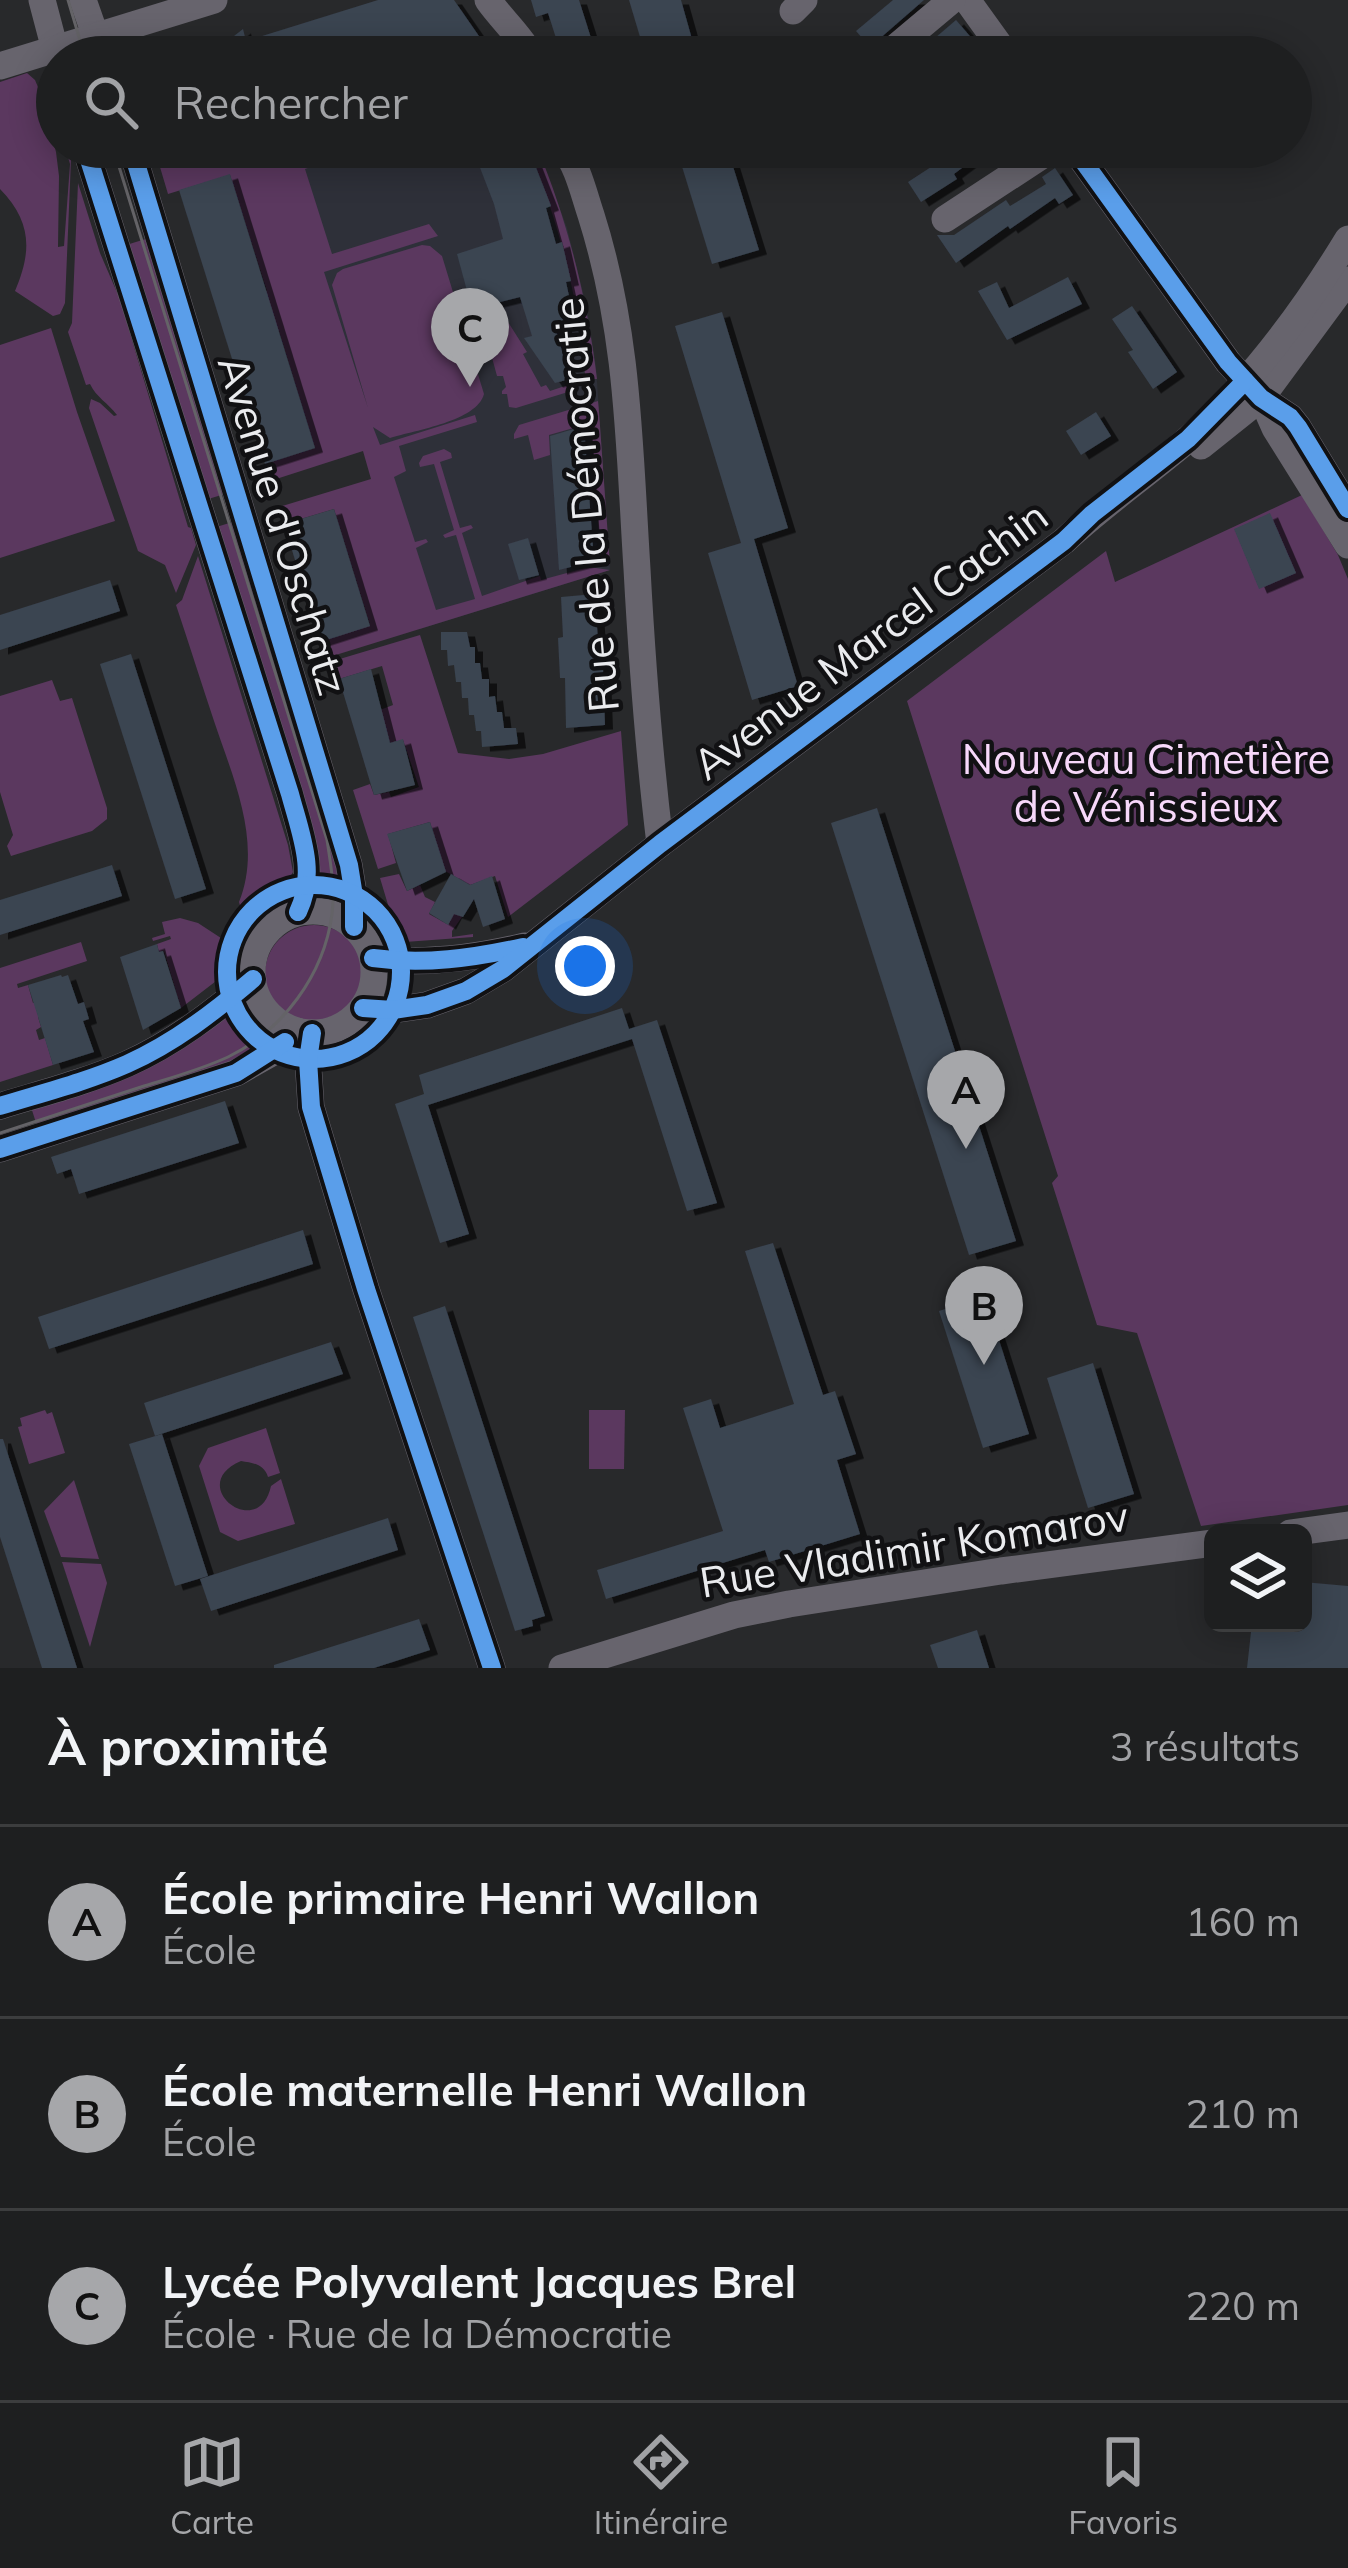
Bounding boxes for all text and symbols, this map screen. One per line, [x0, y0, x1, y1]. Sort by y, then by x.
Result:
search box [36, 36, 1312, 168]
icon: search [78, 69, 144, 135]
text: Rechercher [174, 74, 408, 130]
pin: C [431, 288, 509, 387]
street label: Rue de la Démocratie [541, 296, 630, 715]
street label: Avenue d'Oschatz [207, 349, 360, 701]
street label: Avenue Marcel Cachin [682, 489, 1058, 790]
park label: Nouveau Cimetière de Vénissieux [962, 732, 1330, 833]
your location [555, 936, 615, 996]
pin: A [927, 1050, 1005, 1149]
pin: B [945, 1266, 1023, 1365]
street label: Rue Vladimir Komarov [696, 1488, 1132, 1609]
map controls [1204, 1524, 1312, 1632]
button: layers [1204, 1524, 1312, 1632]
text: À proximité [48, 1714, 329, 1778]
text: 3 résultats [1110, 1722, 1300, 1771]
text: École primaire Henri Wallon [162, 1869, 759, 1925]
text: A [72, 1897, 102, 1946]
text: 160 m [1185, 1897, 1300, 1946]
text: École [162, 1925, 256, 1974]
text: École maternelle Henri Wallon [162, 2061, 807, 2117]
text: B [74, 2089, 100, 2138]
text: 210 m [1185, 2089, 1300, 2138]
text: École [162, 2117, 256, 2166]
text: Lycée Polyvalent Jacques Brel [162, 2253, 796, 2309]
text: C [74, 2281, 100, 2330]
text: 220 m [1185, 2281, 1300, 2330]
text: École · Rue de la Démocratie [162, 2309, 672, 2358]
tab: Carte [170, 2429, 254, 2542]
tab: Itinéraire [594, 2429, 728, 2542]
tab: Favoris [1068, 2429, 1178, 2542]

